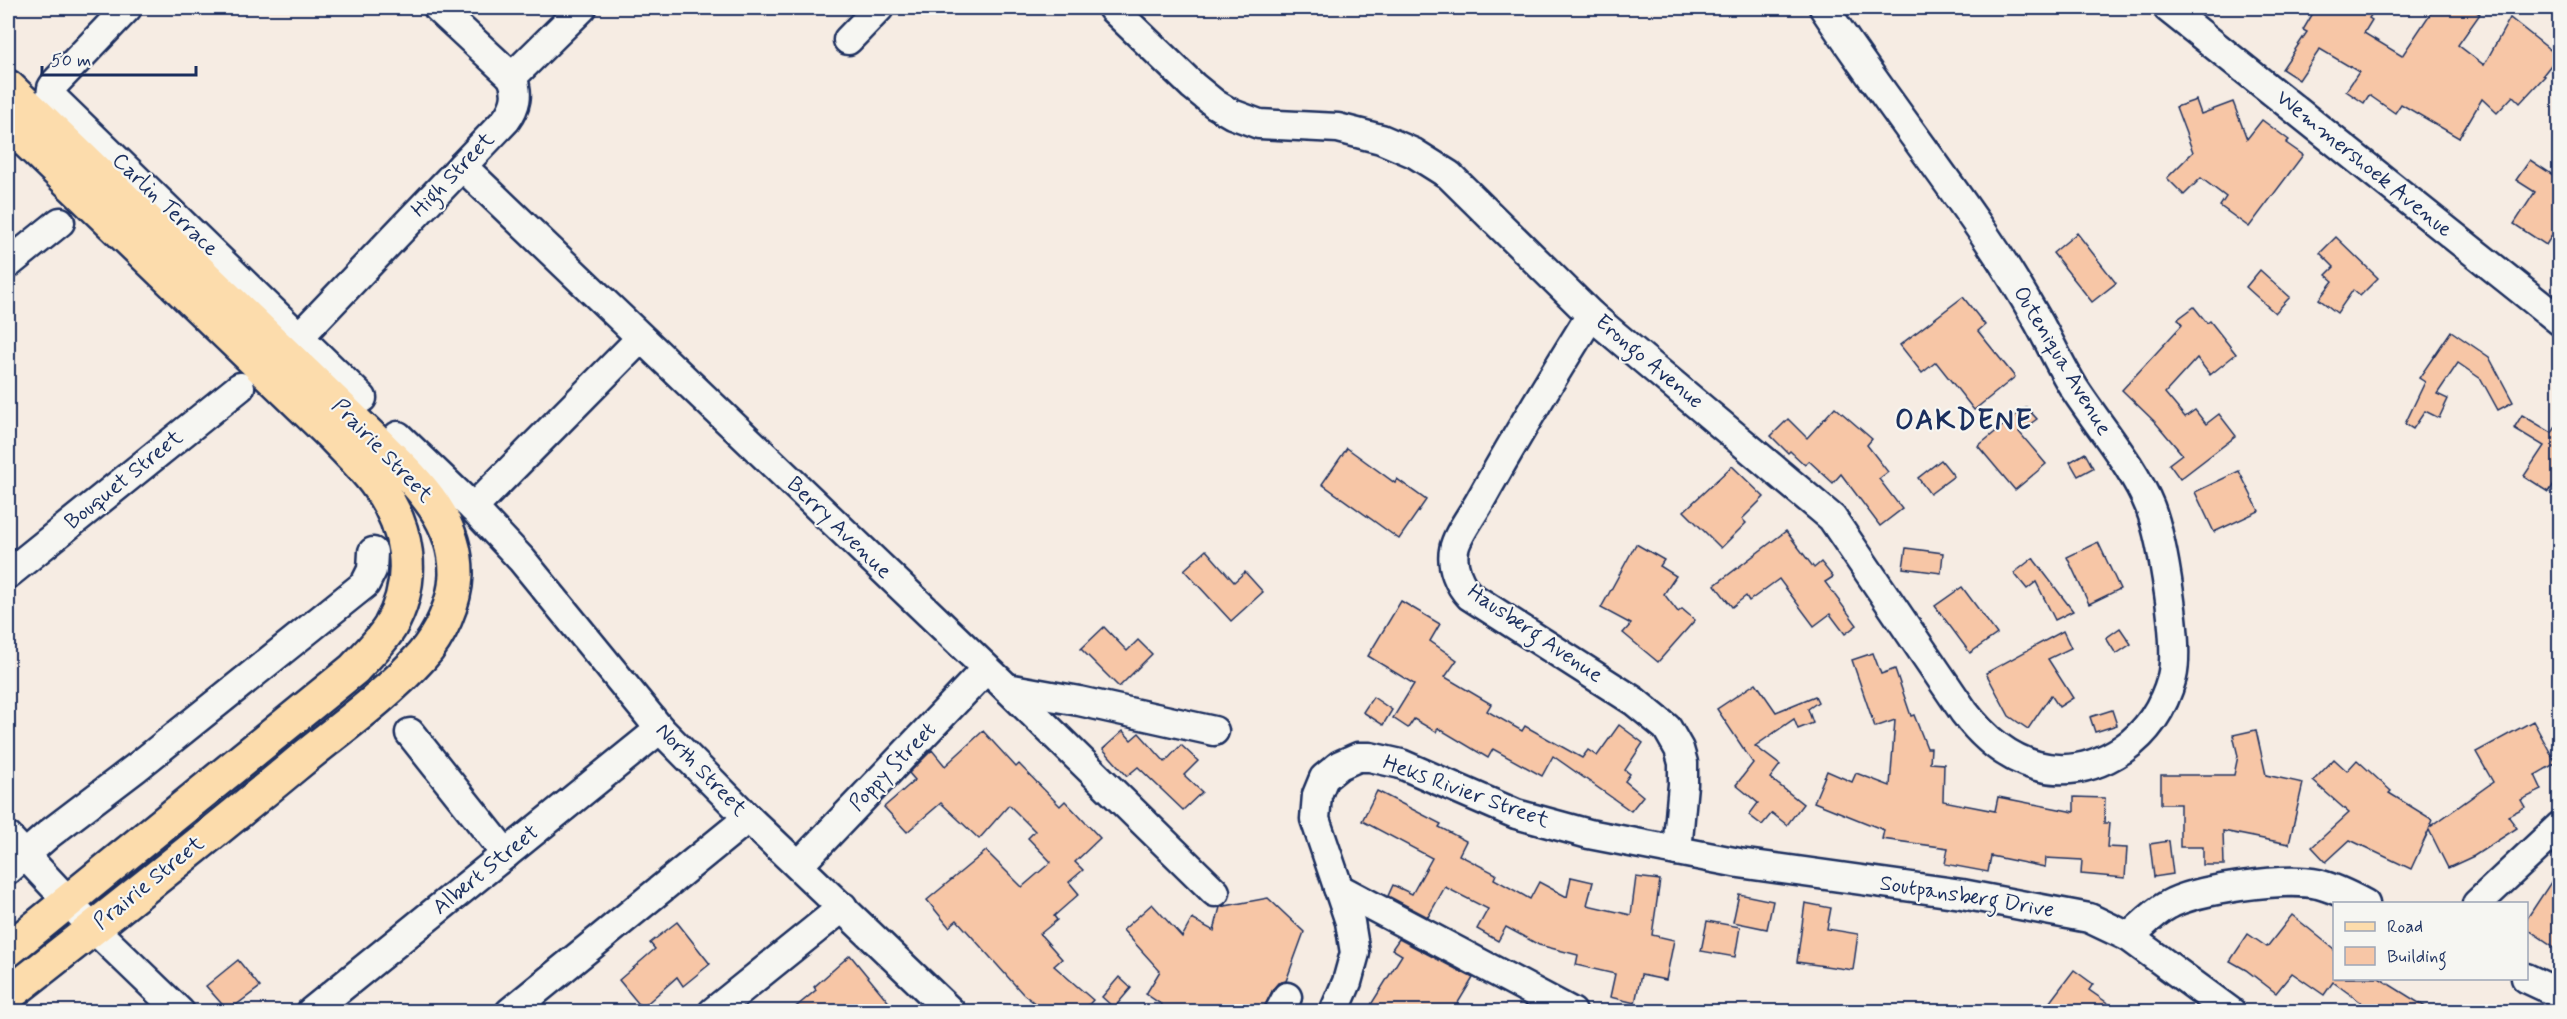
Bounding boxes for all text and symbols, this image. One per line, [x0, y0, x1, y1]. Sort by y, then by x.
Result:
scale bar [42, 39, 196, 77]
text: 50 m [51, 49, 91, 73]
street label: Wemmershoek Avenue [2270, 84, 2458, 244]
street label: High Street [405, 126, 503, 226]
street label: Carlin Terrace [106, 147, 224, 263]
street label: Outeniqua Avenue [2006, 281, 2118, 441]
street label: Erongo Avenue [1587, 308, 1709, 418]
street label: Prairie Street [325, 393, 439, 509]
district label: OAKDENE [1895, 403, 2033, 440]
street label: Bouquet Street [59, 424, 189, 536]
street label: Berry Avenue [781, 471, 898, 585]
street label: Hausberg Avenue [1460, 578, 1608, 692]
street label: Poppy Street [843, 716, 943, 818]
street label: North Street [649, 717, 753, 823]
street label: Heks Rivier Street [1379, 749, 1553, 835]
street label: Albert Street [427, 819, 545, 921]
street label: Prairie Street [88, 830, 210, 936]
street label: Soutpansberg Drive [1877, 869, 2056, 928]
legend [2333, 902, 2528, 980]
text: Road [2387, 915, 2423, 939]
text: Building [2387, 945, 2447, 971]

